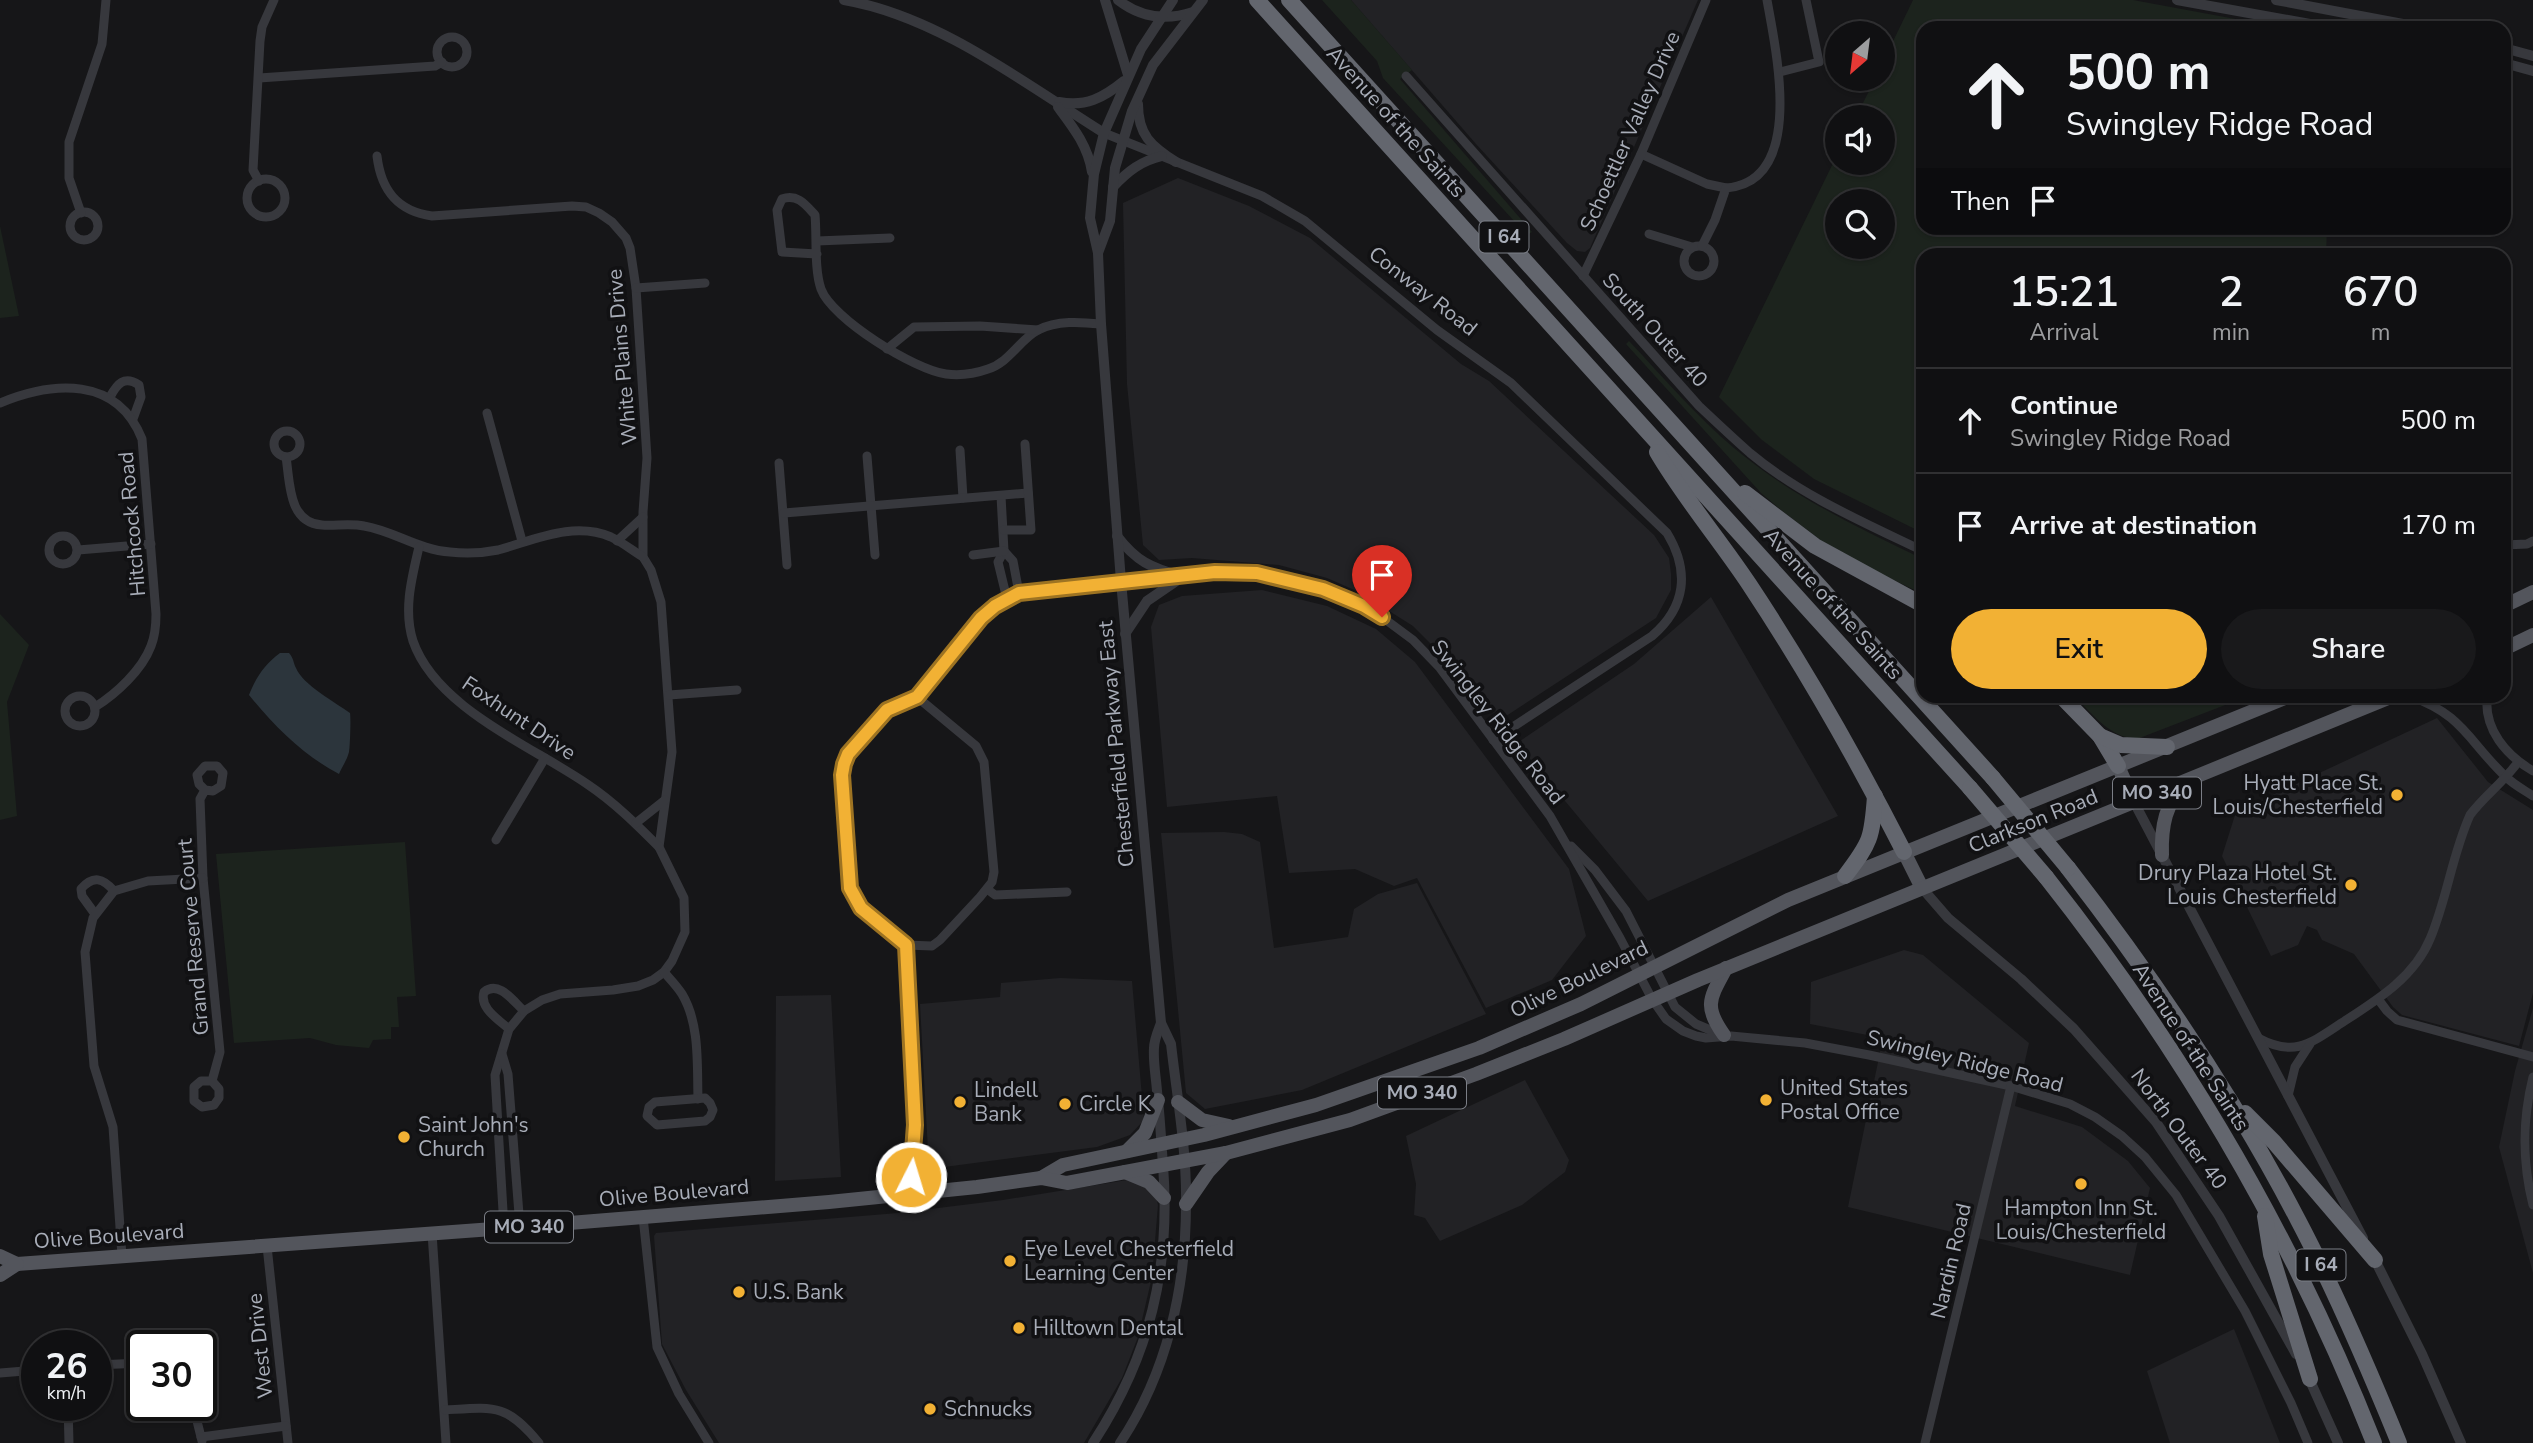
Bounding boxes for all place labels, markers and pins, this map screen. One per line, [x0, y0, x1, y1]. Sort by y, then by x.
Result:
pin [1352, 545, 1412, 617]
place label: Hyatt Place St. Louis/Chesterfield [2213, 769, 2383, 821]
marker: Hyatt Place St. Louis/Chesterfield [2389, 787, 2405, 803]
place label: Drury Plaza Hotel St. Louis Chesterfield [2138, 859, 2337, 911]
marker: Drury Plaza Hotel St. Louis Chesterfield [2343, 877, 2359, 893]
place label: United States Postal Office [1780, 1074, 1908, 1126]
place label: Lindell Bank [974, 1076, 1039, 1128]
place label: Circle K [1079, 1090, 1152, 1118]
marker: United States Postal Office [1758, 1092, 1774, 1108]
marker: Lindell Bank [952, 1094, 968, 1110]
marker: Circle K [1057, 1096, 1073, 1112]
place label: Saint John's Church [418, 1111, 529, 1163]
marker: Saint John's Church [396, 1129, 412, 1145]
marker: Hampton Inn St. Louis/Chesterfield [2073, 1176, 2089, 1192]
place label: Hampton Inn St. Louis/Chesterfield [1996, 1194, 2166, 1246]
place label: Eye Level Chesterfield Learning Center [1024, 1235, 1234, 1287]
marker: Eye Level Chesterfield Learning Center [1002, 1253, 1018, 1269]
place label: U.S. Bank [753, 1278, 844, 1306]
marker: U.S. Bank [731, 1284, 747, 1300]
place label: Hilltown Dental [1033, 1314, 1184, 1342]
marker: Hilltown Dental [1011, 1320, 1027, 1336]
place label: Schnucks [944, 1395, 1032, 1423]
marker: Schnucks [922, 1401, 938, 1417]

